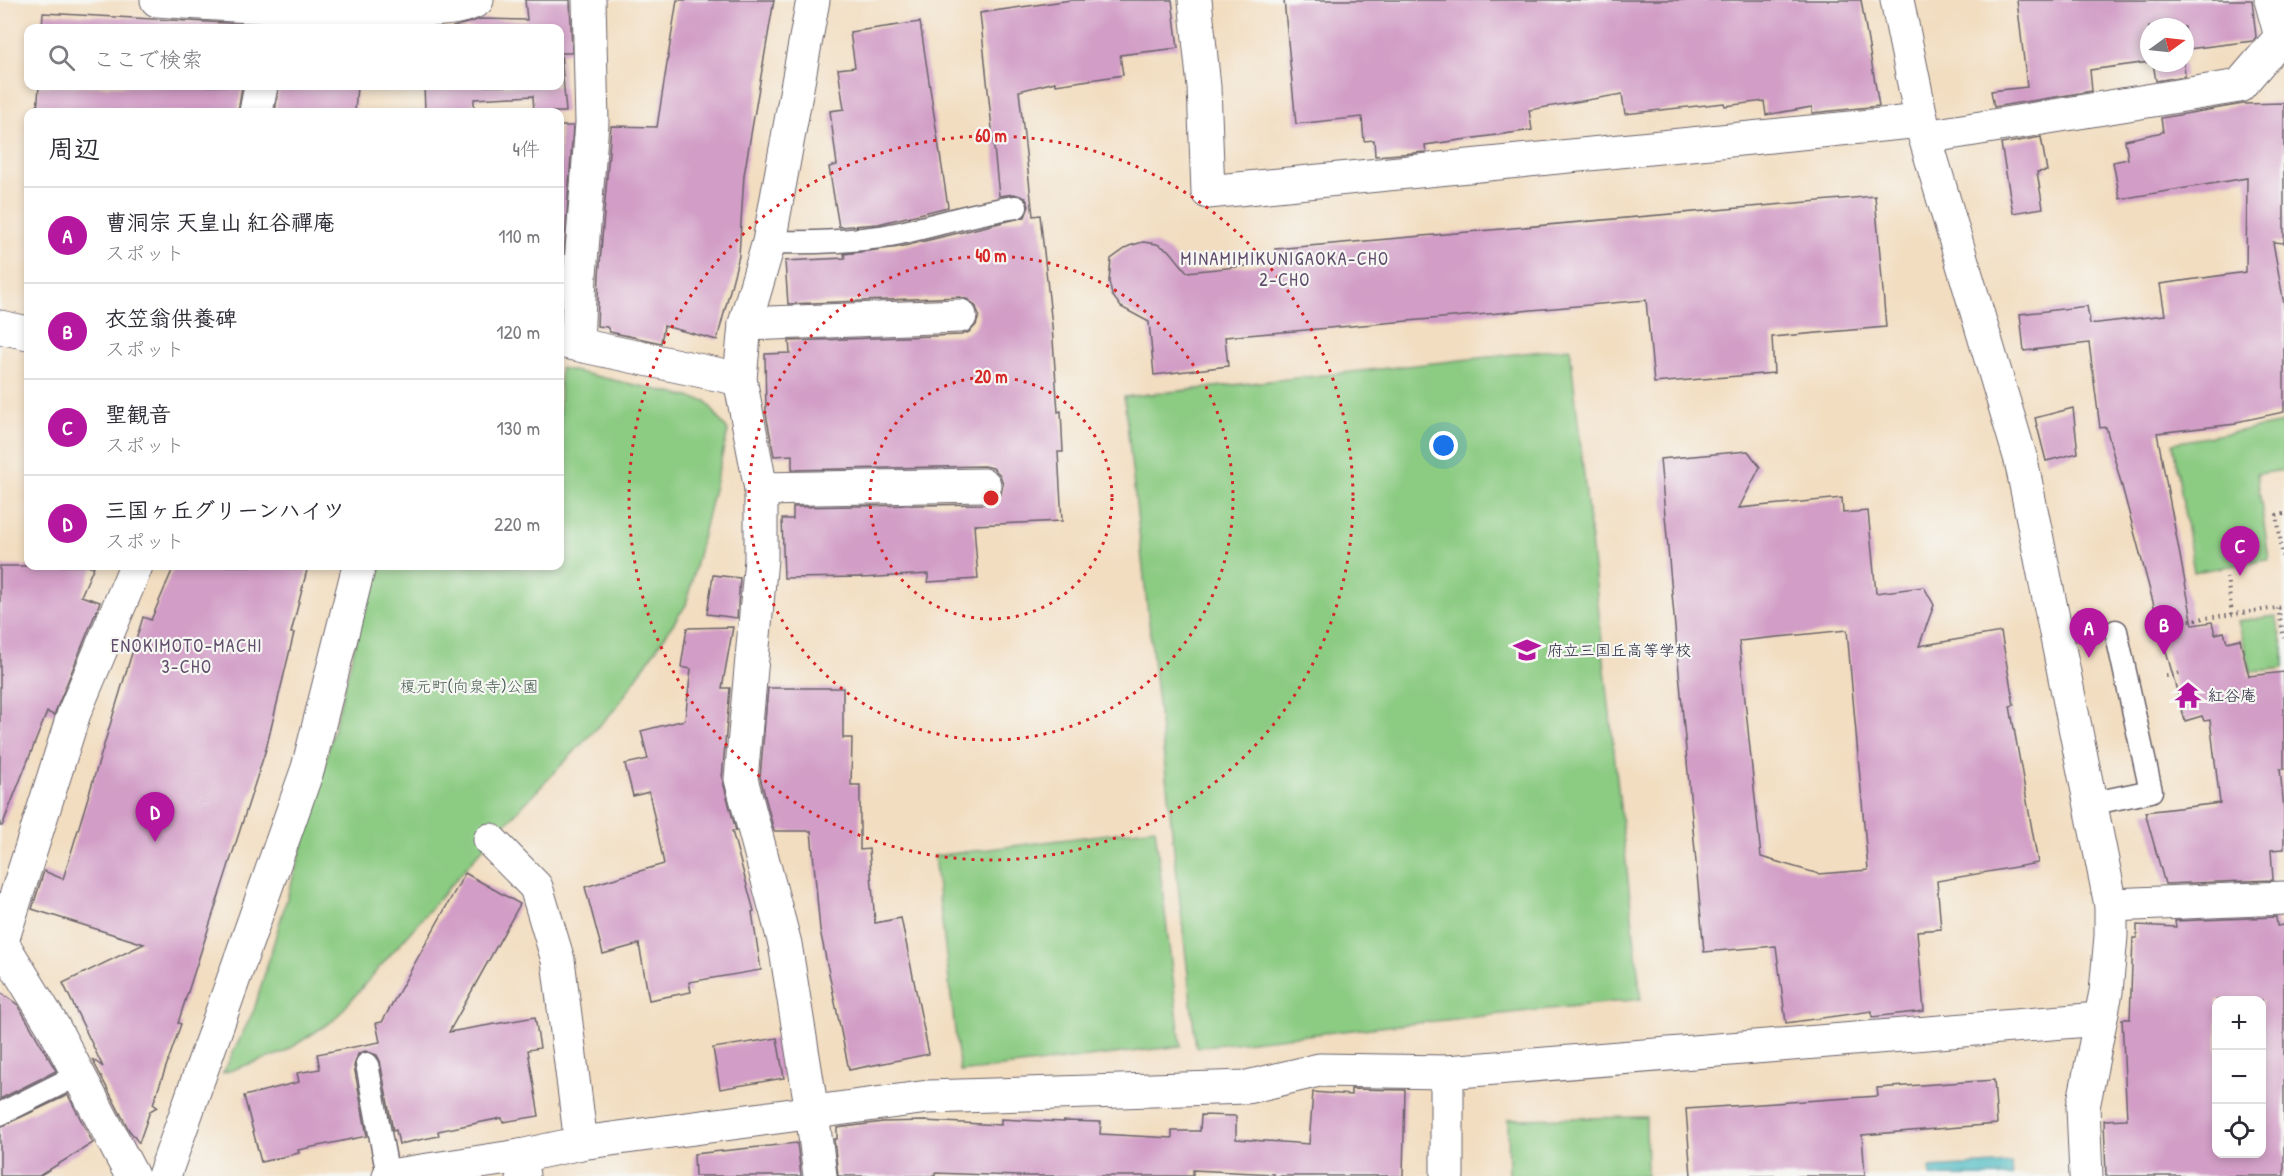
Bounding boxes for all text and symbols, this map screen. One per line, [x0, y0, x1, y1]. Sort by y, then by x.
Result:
north arrow [2140, 18, 2194, 72]
search box [24, 24, 564, 90]
icon: search [45, 41, 78, 74]
text: ここで検索 [93, 44, 203, 74]
text: 60 m [975, 123, 1007, 148]
text: 周辺 [48, 131, 100, 166]
text: 4件 [513, 135, 540, 162]
text: 曹洞宗 天皇山 紅谷禪庵 [105, 207, 335, 237]
text: A [63, 222, 72, 249]
text: 110 m [498, 222, 540, 249]
text: スポット [105, 239, 185, 266]
text: 40 m [975, 243, 1007, 268]
district label: MINAMIMIKUNIGAOKA-CHO 2-CHO [1181, 246, 1390, 292]
text: 衣笠翁供養碑 [105, 303, 237, 333]
text: B [62, 318, 73, 345]
text: 120 m [496, 318, 540, 345]
text: スポット [105, 335, 185, 362]
text: 20 m [975, 364, 1007, 389]
text: 聖観音 [105, 399, 171, 429]
text: C [62, 414, 73, 441]
text: 130 m [497, 414, 540, 441]
text: スポット [105, 431, 185, 458]
your location [1429, 431, 1458, 460]
centre of rings [981, 488, 1001, 508]
text: 三国ヶ丘グリーンハイツ [105, 495, 345, 525]
text: D [63, 510, 72, 537]
text: 220 m [494, 510, 540, 537]
pin: C [2220, 526, 2260, 576]
text: スポット [105, 527, 185, 554]
pin: B [2144, 606, 2184, 655]
pin: A [2070, 608, 2108, 658]
district label: ENOKIMOTO-MACHI 3-CHO [111, 633, 263, 679]
school or university icon: 府立三国丘高等学校 [1512, 635, 1542, 665]
place label: 府立三国丘高等学校 [1547, 639, 1691, 661]
park label: 榎元町(向泉寺)公園 [399, 675, 539, 697]
temple icon: 紅谷庵 [2173, 680, 2203, 710]
place label: 紅谷庵 [2208, 684, 2256, 706]
pin: D [136, 792, 174, 842]
map controls [2212, 996, 2266, 1158]
button: + [2212, 996, 2266, 1050]
button: − [2212, 1050, 2266, 1104]
button: locate [2212, 1104, 2266, 1158]

